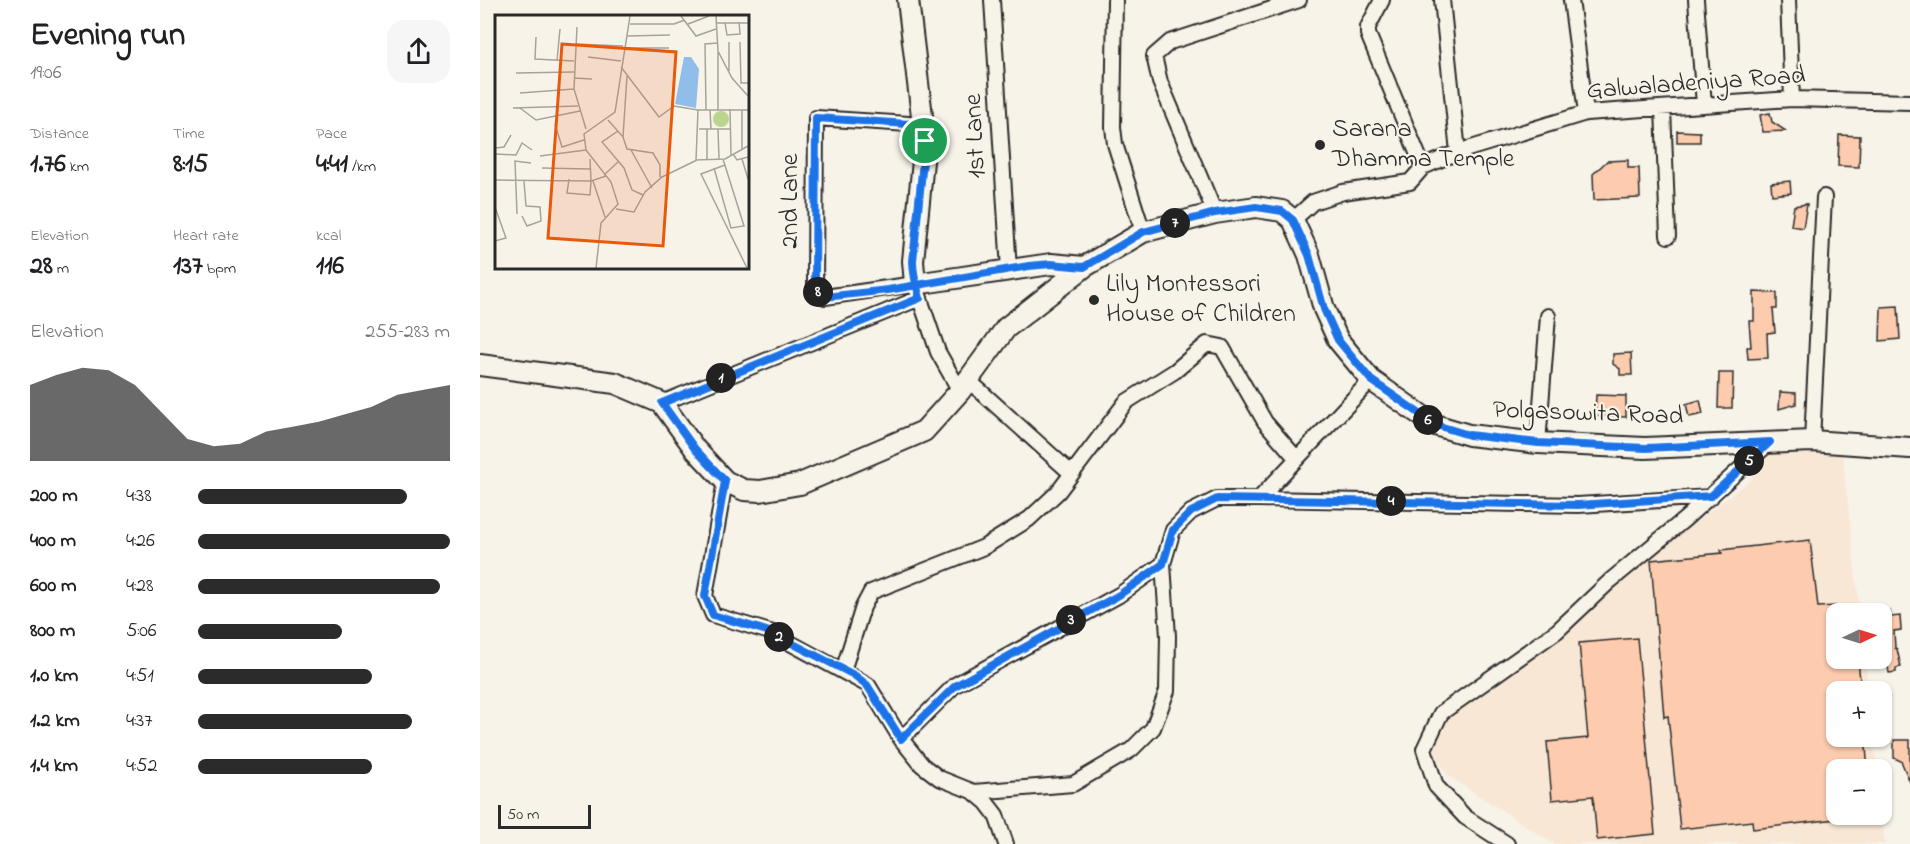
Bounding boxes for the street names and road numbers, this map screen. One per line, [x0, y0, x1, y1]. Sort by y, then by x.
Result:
street label: Galwaladeniya Road [1585, 57, 1807, 111]
street label: 1st Lane [955, 92, 997, 179]
street label: 2nd Lane [772, 153, 810, 248]
street label: Polgasowita Road [1492, 392, 1684, 436]

